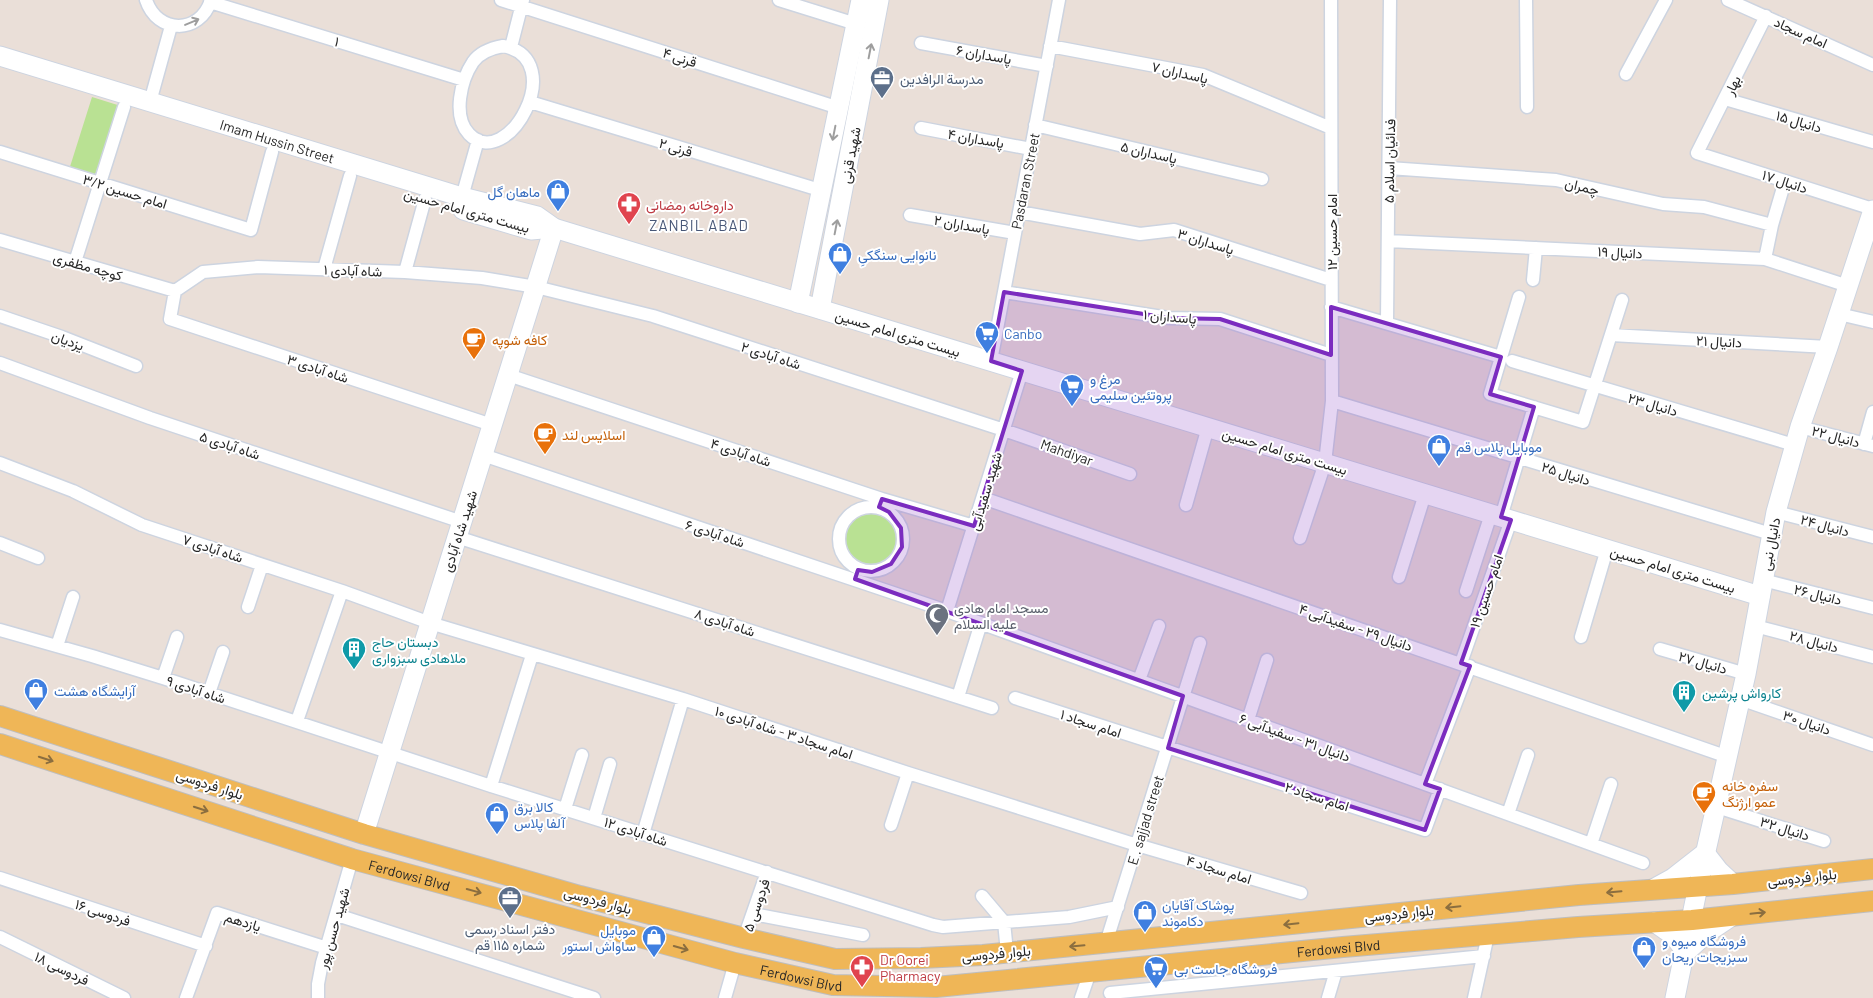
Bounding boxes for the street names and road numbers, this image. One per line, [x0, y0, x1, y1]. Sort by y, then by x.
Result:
street label: امام سجاد [1771, 13, 1830, 52]
street label: ۱ [333, 32, 341, 50]
street label: پاسداران ۶ [955, 41, 1013, 69]
street label: قرنی ۴ [661, 44, 699, 71]
street label: پاسداران ۷ [1150, 57, 1210, 89]
street label: بهار [1720, 72, 1745, 99]
street label: دانیال ۱۵ [1774, 106, 1824, 138]
street label: Imam Hussin Street [218, 115, 337, 166]
street label: فدائیان اسلام ۵ [1380, 119, 1399, 203]
street label: شهید قرنی [836, 125, 865, 185]
street label: پاسداران ۴ [946, 125, 1006, 153]
street label: Pasdaran Street [1007, 131, 1043, 231]
street label: قرنی ۲ [657, 134, 695, 161]
street label: پاسداران ۵ [1119, 137, 1179, 169]
street label: دانیال ۱۷ [1760, 166, 1810, 198]
street label: امام حسین ۳/۲ [80, 170, 169, 213]
street label: چمران [1563, 174, 1601, 200]
street label: بیست متری امام حسین [402, 184, 532, 237]
street label: امام حسین ۱۲ [1323, 194, 1341, 270]
street label: پاسداران ۲ [932, 211, 991, 239]
street label: پاسداران ۳ [1175, 224, 1236, 260]
street label: دانیال ۱۹ [1597, 242, 1643, 264]
street label: کوچه مظفری [51, 248, 124, 286]
street label: شاه آبادی ۱ [323, 260, 383, 281]
street label: پاسداران ۱ [1143, 305, 1197, 329]
street label: بیست متری امام حسین [833, 306, 963, 361]
street label: یزدیان [49, 326, 87, 355]
street label: دانیال ۲۱ [1696, 331, 1743, 353]
street label: شاه آبادی ۲ [739, 337, 803, 374]
street label: شاه آبادی ۳ [285, 350, 351, 387]
street label: دانیال ۲۳ [1626, 389, 1680, 421]
street label: دانیال ۲۲ [1810, 421, 1862, 453]
street label: بیست متری امام حسین [1220, 424, 1350, 479]
street label: شاه آبادی ۵ [197, 427, 262, 464]
street label: شاه آبادی ۴ [708, 434, 773, 471]
street label: Mahdiyar [1039, 435, 1095, 469]
street label: شهید سفیدآبی [965, 449, 1006, 533]
street label: دانیال ۲۵ [1539, 458, 1593, 490]
street label: شهید شاه آبادی [438, 488, 481, 574]
street label: دانیال ۲۴ [1798, 510, 1852, 542]
street label: شاه آبادی ۶ [683, 515, 747, 552]
street label: دانیال نبی [1757, 516, 1785, 572]
street label: شاه آبادی ۷ [180, 530, 245, 567]
street label: بیست متری امام حسین [1608, 542, 1738, 597]
street label: امام حسین ۱۹ [1466, 552, 1507, 630]
street label: دانیال ۲۶ [1792, 580, 1844, 610]
street label: دانیال ۲۹ - سفیدآبی ۴ [1296, 600, 1415, 656]
street label: شاه آبادی ۸ [692, 604, 757, 641]
street label: دانیال ۲۸ [1787, 626, 1841, 658]
street label: دانیال ۲۷ [1676, 647, 1730, 679]
street label: شاه آبادی ۹ [164, 671, 228, 707]
street label: امام سجاد ۳ - شاه آبادی ۱۰ [713, 702, 855, 763]
street label: امام سجاد ۱ [1058, 705, 1124, 742]
street label: دانیال ۳۰ [1780, 706, 1833, 740]
street label: دانیال ۳۱ - سفیدآبی ۶ [1237, 709, 1353, 767]
street label: بلوار فردوسی [174, 765, 246, 804]
street label: E . sajjad street [1123, 773, 1167, 867]
street label: امام سجاد ۲ [1282, 778, 1351, 815]
street label: دانیال ۳۲ [1758, 812, 1812, 846]
street label: شاه آبادی ۱۲ [602, 813, 670, 850]
street label: امام سجاد ۴ [1184, 851, 1254, 888]
street label: Ferdowsi Blvd [367, 855, 452, 894]
street label: بلوار فردوسی [1767, 865, 1838, 890]
street label: فردوسی ۵ [739, 876, 774, 934]
street label: بلوار فردوسی [562, 883, 634, 918]
street label: شهید حسن پور [313, 885, 355, 972]
street label: فردوسی ۱۶ [73, 895, 133, 930]
street label: بلوار فردوسی [1364, 901, 1435, 926]
street label: یازدهم [223, 907, 263, 935]
street label: Ferdowsi Blvd [1296, 935, 1381, 960]
street label: بلوار فردوسی [961, 942, 1031, 965]
street label: فردوسی ۱۸ [31, 947, 92, 989]
street label: Ferdowsi Blvd [758, 960, 842, 994]

